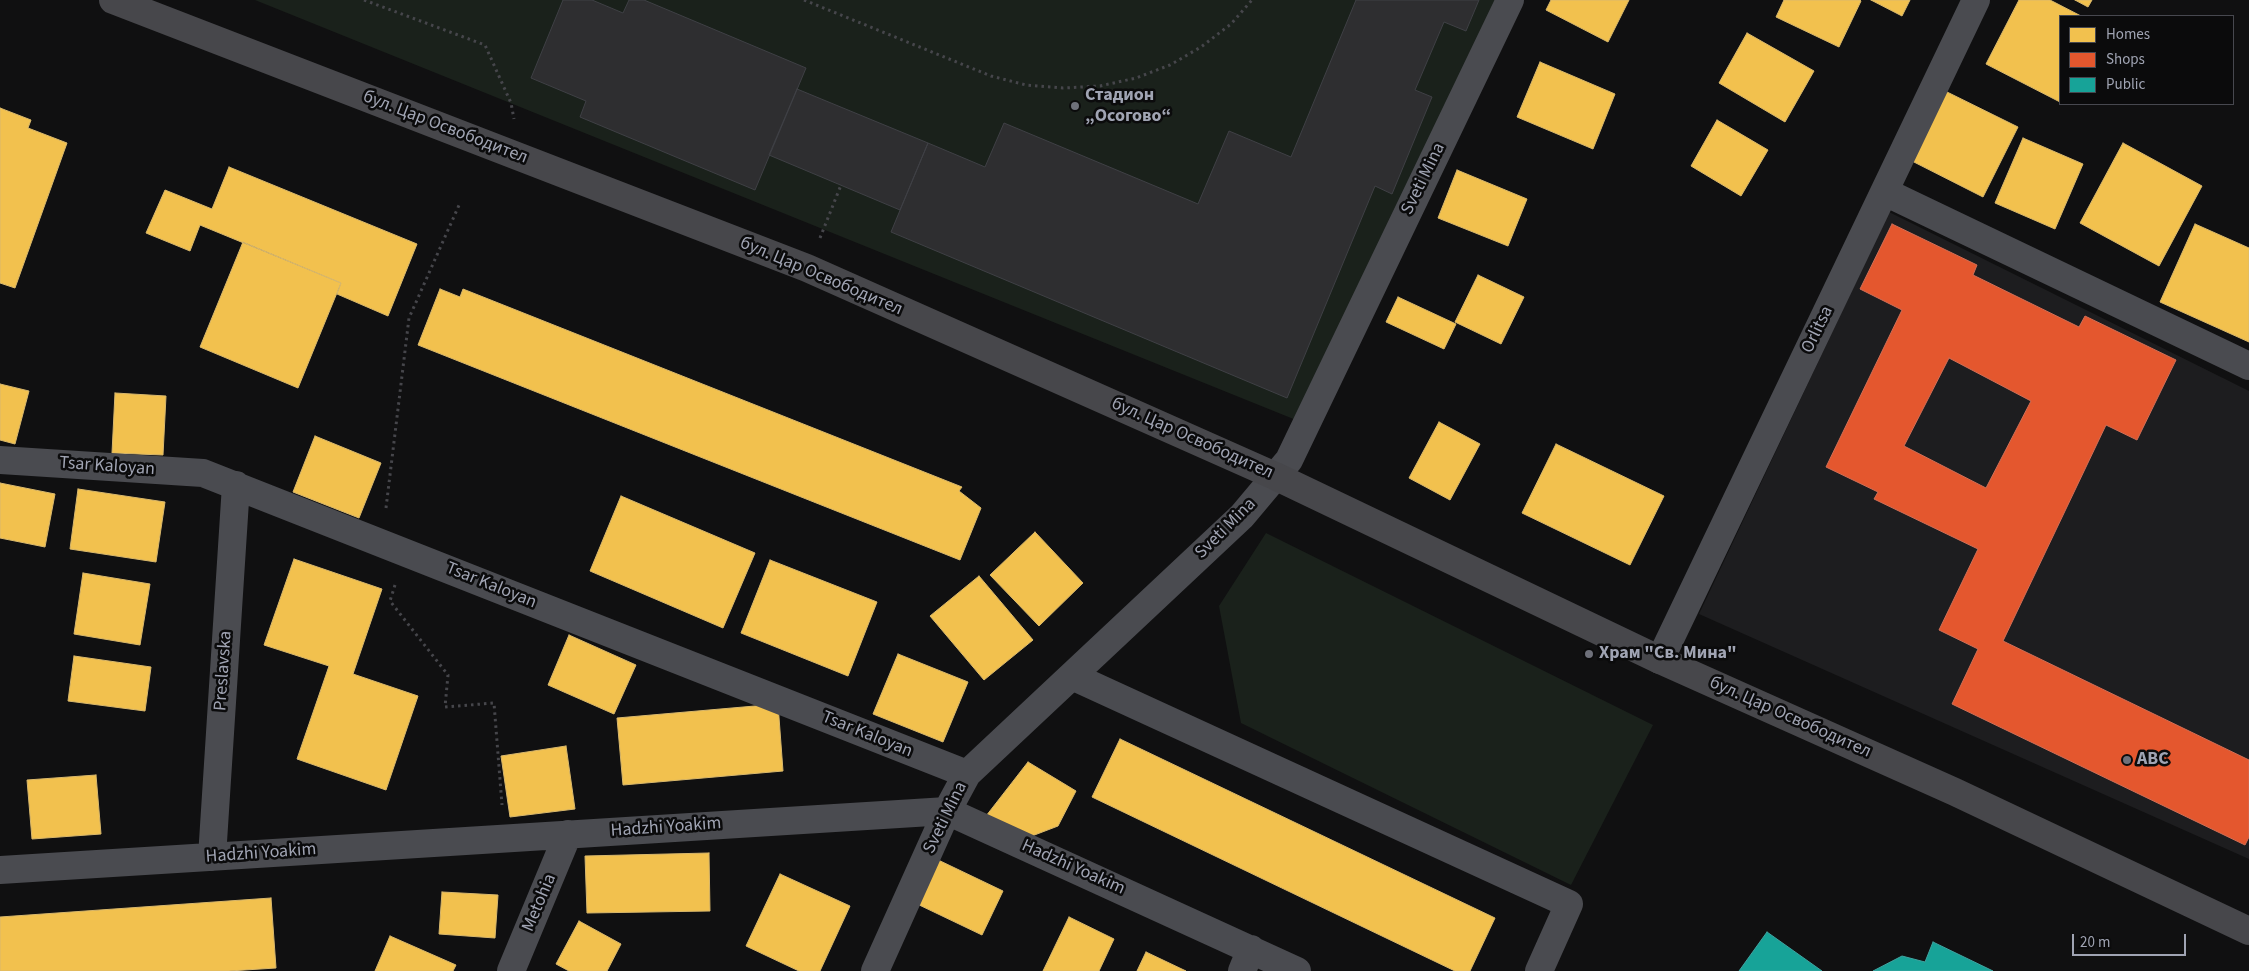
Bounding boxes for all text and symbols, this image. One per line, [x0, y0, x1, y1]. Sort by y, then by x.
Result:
legend [2059, 15, 2234, 105]
text: Homes [2106, 24, 2150, 45]
text: Shops [2106, 49, 2145, 70]
text: Public [2106, 74, 2145, 95]
place label: Стадион „Осогово“ [1085, 85, 1171, 128]
street label: бул. Цар Освободител [360, 87, 530, 169]
marker: Стадион „Осогово“ [1069, 100, 1081, 112]
street label: Sveti Mina [1397, 140, 1451, 218]
street label: бул. Цар Освободител [736, 233, 906, 321]
street label: Orlitsa [1797, 303, 1839, 357]
street label: бул. Цар Освободител [1108, 394, 1276, 484]
street label: Tsar Kaloyan [58, 453, 156, 481]
street label: Sveti Mina [1191, 494, 1261, 564]
street label: Tsar Kaloyan [443, 558, 539, 614]
street label: Preslavska [210, 630, 238, 712]
place label: Храм "Св. Мина" [1599, 643, 1737, 665]
marker: Храм "Св. Мина" [1583, 648, 1595, 660]
street label: бул. Цар Освободител [1706, 673, 1874, 763]
street label: Tsar Kaloyan [819, 707, 915, 763]
place label: ABC [2137, 749, 2169, 771]
marker: ABC [2121, 754, 2133, 766]
street label: Sveti Mina [919, 779, 973, 857]
street label: Hadzhi Yoakim [610, 813, 722, 843]
street label: Hadzhi Yoakim [1018, 836, 1128, 900]
street label: Hadzhi Yoakim [205, 839, 317, 869]
street label: Metohia [518, 871, 562, 935]
scale bar [2074, 924, 2188, 956]
text: 20 m [2080, 932, 2110, 953]

